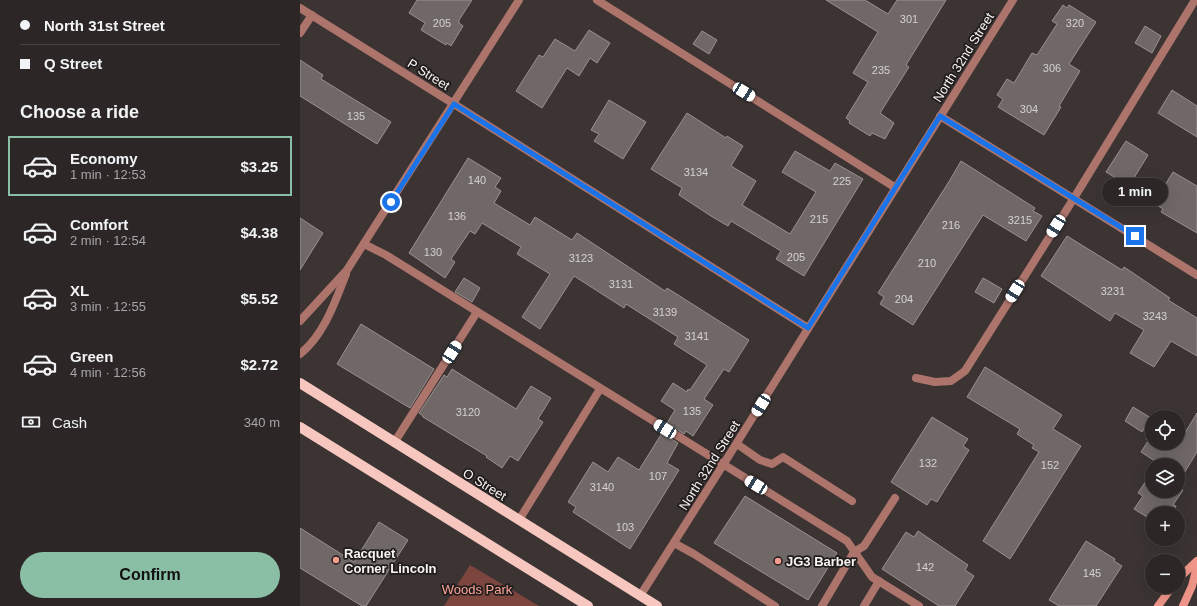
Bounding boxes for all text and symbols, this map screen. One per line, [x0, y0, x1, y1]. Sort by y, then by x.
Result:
street label: North 32nd Street [930, 9, 997, 105]
house number: 301 [900, 13, 918, 25]
text: North 31st Street [44, 17, 165, 34]
house number: 205 [433, 17, 451, 29]
house number: 320 [1066, 17, 1084, 29]
text: Q Street [44, 55, 102, 72]
street label: P Street [405, 56, 453, 93]
house number: 306 [1043, 62, 1061, 74]
house number: 235 [872, 64, 890, 76]
car [731, 81, 757, 103]
text: Choose a ride [20, 102, 139, 122]
house number: 304 [1020, 103, 1038, 115]
house number: 135 [347, 110, 365, 122]
icon: car [22, 148, 58, 184]
text: Economy [70, 150, 138, 167]
text: $3.25 [240, 158, 278, 175]
house number: 3134 [684, 166, 708, 178]
text: 1 min · 12:53 [70, 167, 146, 182]
house number: 140 [468, 174, 486, 186]
house number: 225 [833, 175, 851, 187]
callout: 1 min [1102, 178, 1168, 206]
text: 1 min [1118, 184, 1152, 199]
route start [382, 193, 400, 211]
house number: 136 [448, 210, 466, 222]
house number: 215 [810, 213, 828, 225]
car [1045, 213, 1067, 239]
icon: car [22, 214, 58, 250]
house number: 3215 [1008, 214, 1032, 226]
text: Comfort [70, 216, 128, 233]
house number: 216 [942, 219, 960, 231]
text: $4.38 [240, 224, 278, 241]
route end [1126, 227, 1144, 245]
text: 2 min · 12:54 [70, 233, 146, 248]
house number: 130 [424, 246, 442, 258]
house number: 205 [787, 251, 805, 263]
house number: 3123 [569, 252, 593, 264]
house number: 210 [918, 257, 936, 269]
house number: 3131 [609, 278, 633, 290]
car [1004, 278, 1026, 304]
icon: car [22, 280, 58, 316]
text: XL [70, 282, 89, 299]
house number: 3231 [1101, 285, 1125, 297]
text: $5.52 [240, 290, 278, 307]
house number: 204 [895, 293, 913, 305]
text: 3 min · 12:55 [70, 299, 146, 314]
house number: 3139 [653, 306, 677, 318]
house number: 3243 [1143, 310, 1167, 322]
house number: 3141 [685, 330, 709, 342]
car [440, 339, 464, 365]
icon: car [22, 346, 58, 382]
text: Green [70, 348, 113, 365]
text: $2.72 [240, 356, 278, 373]
text: 4 min · 12:56 [70, 365, 146, 380]
car [750, 392, 772, 418]
house number: 135 [683, 405, 701, 417]
house number: 3120 [456, 406, 480, 418]
map controls [1145, 410, 1185, 594]
button: locate [1145, 410, 1185, 450]
icon: cash [20, 411, 42, 433]
text: Cash [52, 414, 87, 431]
text: 340 m [244, 415, 280, 430]
street label: North 32nd Street [676, 417, 743, 513]
car [652, 418, 678, 440]
house number: 132 [919, 457, 937, 469]
button: layers [1145, 458, 1185, 498]
house number: 152 [1041, 459, 1059, 471]
street label: O Street [460, 465, 510, 504]
house number: 107 [649, 470, 667, 482]
car [743, 474, 769, 496]
house number: 3140 [590, 481, 614, 493]
button: + [1145, 506, 1185, 546]
house number: 103 [616, 521, 634, 533]
place label: Racquet Corner Lincoln [344, 546, 437, 576]
button: Confirm [20, 552, 280, 598]
place label: JG3 Barber [786, 554, 856, 569]
button: − [1145, 554, 1185, 594]
marker: Racquet Corner Lincoln [331, 555, 341, 565]
marker: JG3 Barber [773, 556, 783, 566]
house number: 142 [916, 561, 934, 573]
house number: 145 [1083, 567, 1101, 579]
park label: Woods Park [442, 582, 513, 597]

